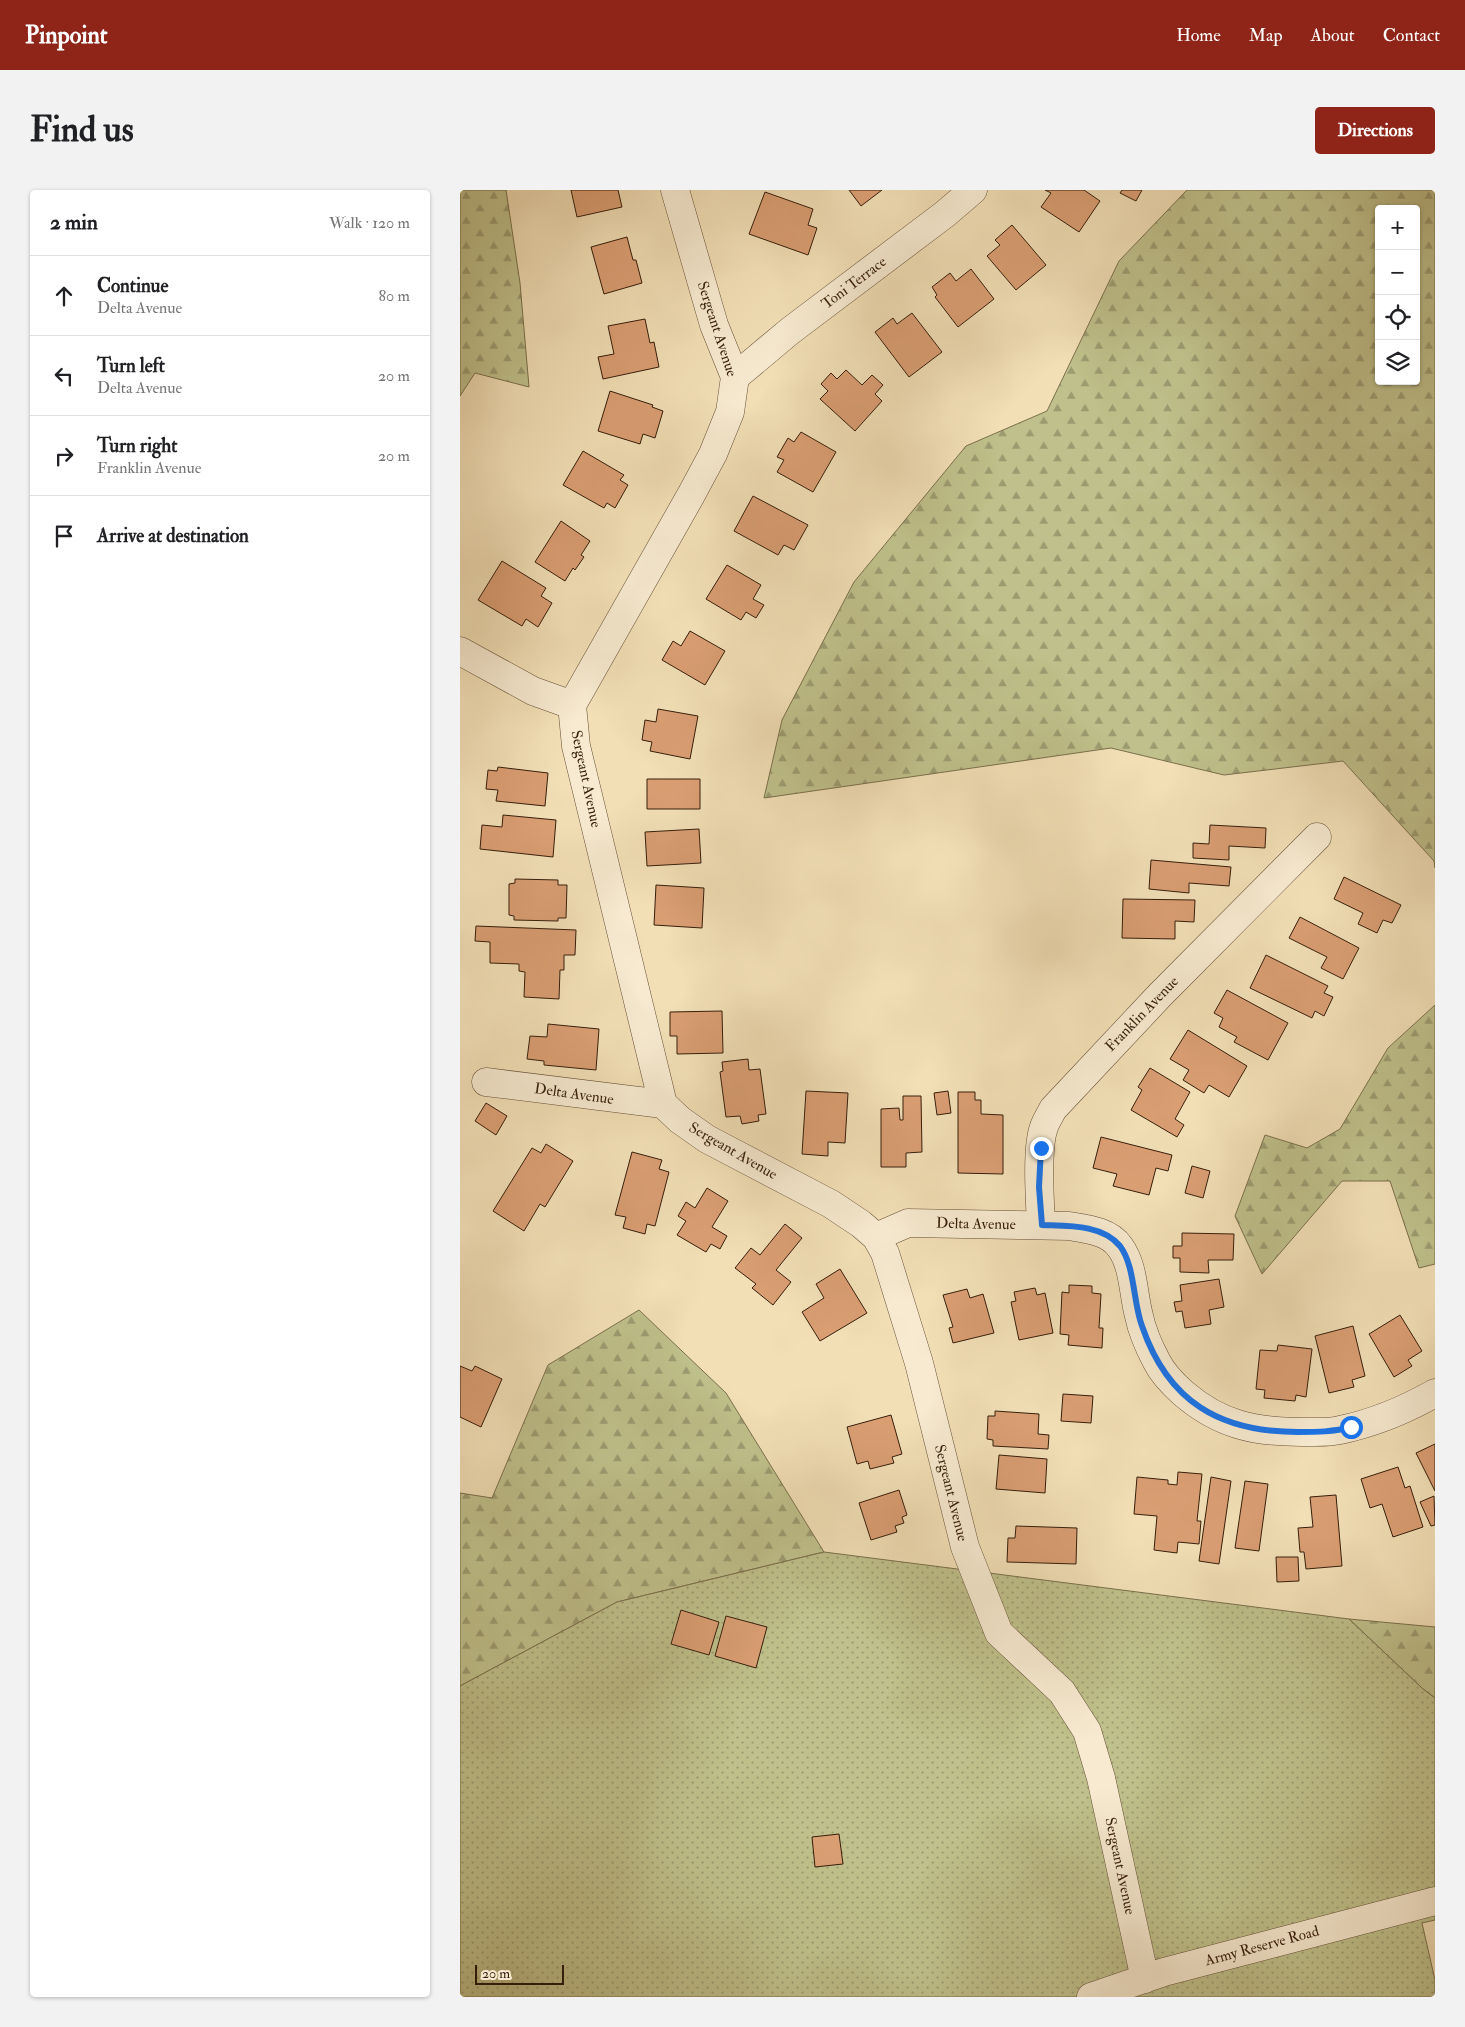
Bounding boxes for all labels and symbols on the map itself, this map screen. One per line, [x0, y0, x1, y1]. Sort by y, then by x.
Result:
street label: Toni Terrace [818, 252, 890, 314]
street label: Sergeant Avenue [693, 279, 741, 379]
street label: Sergeant Avenue [566, 729, 606, 829]
street label: Franklin Avenue [1101, 972, 1183, 1056]
street label: Delta Avenue [533, 1079, 615, 1109]
street label: Sergeant Avenue [685, 1118, 781, 1184]
route end [1030, 1137, 1053, 1160]
street label: Delta Avenue [936, 1214, 1016, 1234]
route start [1340, 1416, 1363, 1439]
street label: Sergeant Avenue [930, 1443, 972, 1543]
street label: Sergeant Avenue [1100, 1816, 1140, 1916]
street label: Army Reserve Road [1202, 1921, 1322, 1971]
scale bar [475, 1962, 564, 1985]

